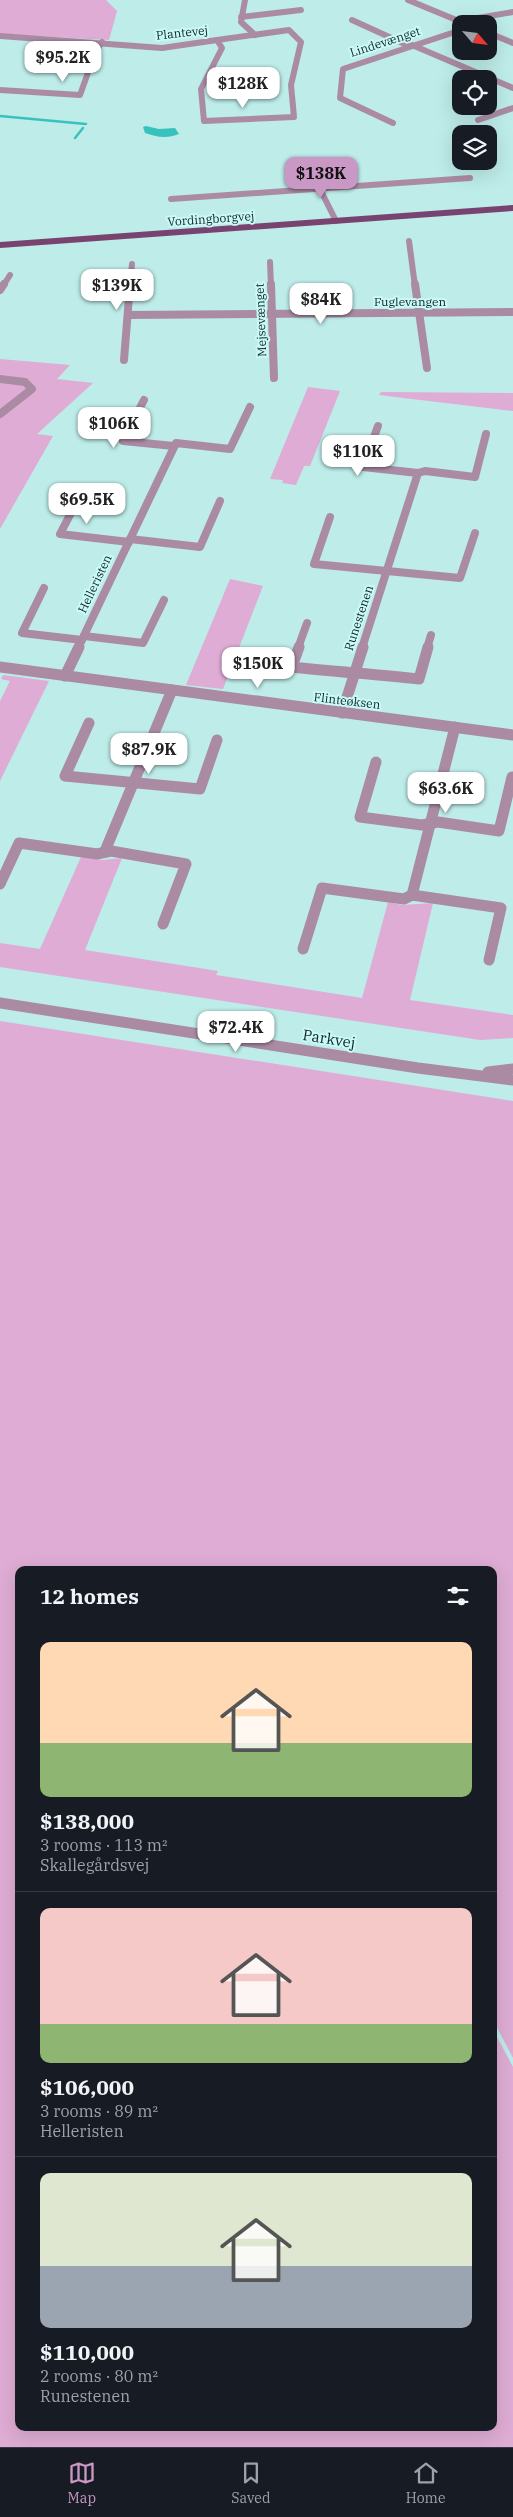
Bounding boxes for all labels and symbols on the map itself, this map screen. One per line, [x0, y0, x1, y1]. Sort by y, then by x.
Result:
north arrow [452, 15, 498, 60]
street label: Plantevej [155, 22, 209, 43]
street label: Lindevænget [348, 23, 422, 60]
pin: $95.2K [22, 41, 104, 83]
pin: $128K [208, 66, 278, 109]
pin: $138K [286, 156, 356, 199]
street label: Vordingborgvej [167, 208, 255, 229]
pin: $139K [82, 268, 152, 311]
pin: $84K [291, 282, 351, 325]
street label: Mejsevænget [252, 283, 269, 357]
street label: Fuglevangen [374, 294, 446, 309]
pin: $106K [79, 406, 149, 449]
pin: $110K [323, 434, 393, 477]
pin: $69.5K [46, 482, 128, 525]
street label: Helleristen [74, 552, 115, 615]
street label: Runestenen [341, 583, 376, 652]
pin: $150K [223, 646, 293, 689]
street label: Flinteøksen [313, 689, 382, 712]
pin: $87.9K [108, 732, 190, 775]
pin: $63.6K [405, 772, 487, 814]
pin: $72.4K [195, 1010, 277, 1053]
street label: Parkvej [301, 1025, 357, 1052]

